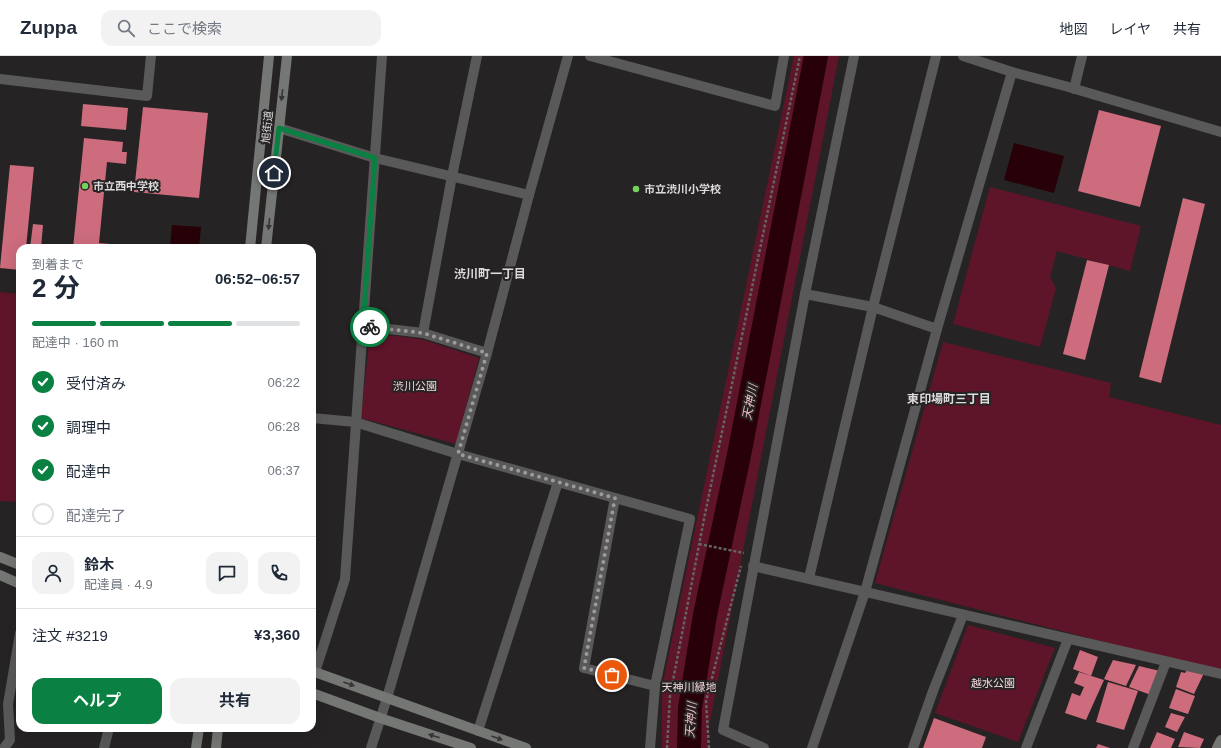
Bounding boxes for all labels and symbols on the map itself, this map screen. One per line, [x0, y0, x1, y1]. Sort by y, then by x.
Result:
one-way arrow [279, 89, 286, 101]
street label: 旭街道 [259, 110, 275, 144]
pin [257, 156, 291, 190]
place label: 市立西中学校 [93, 180, 159, 192]
marker: 市立西中学校 [80, 181, 90, 191]
place label: 市立渋川小学校 [644, 183, 721, 195]
marker: 市立渋川小学校 [631, 184, 641, 194]
one-way arrow [265, 218, 272, 230]
district label: 渋川町一丁目 [454, 267, 526, 281]
courier [350, 307, 390, 347]
park label: 渋川公園 [393, 380, 437, 392]
water label: 天神川 [740, 381, 761, 421]
district label: 東印場町三丁目 [907, 392, 991, 406]
pin [595, 658, 629, 692]
park label: 越水公園 [971, 677, 1015, 689]
one-way arrow [343, 681, 355, 687]
park label: 天神川緑地 [662, 681, 717, 693]
water label: 天神川 [683, 700, 699, 738]
one-way arrow [427, 733, 439, 739]
one-way arrow [492, 735, 504, 741]

